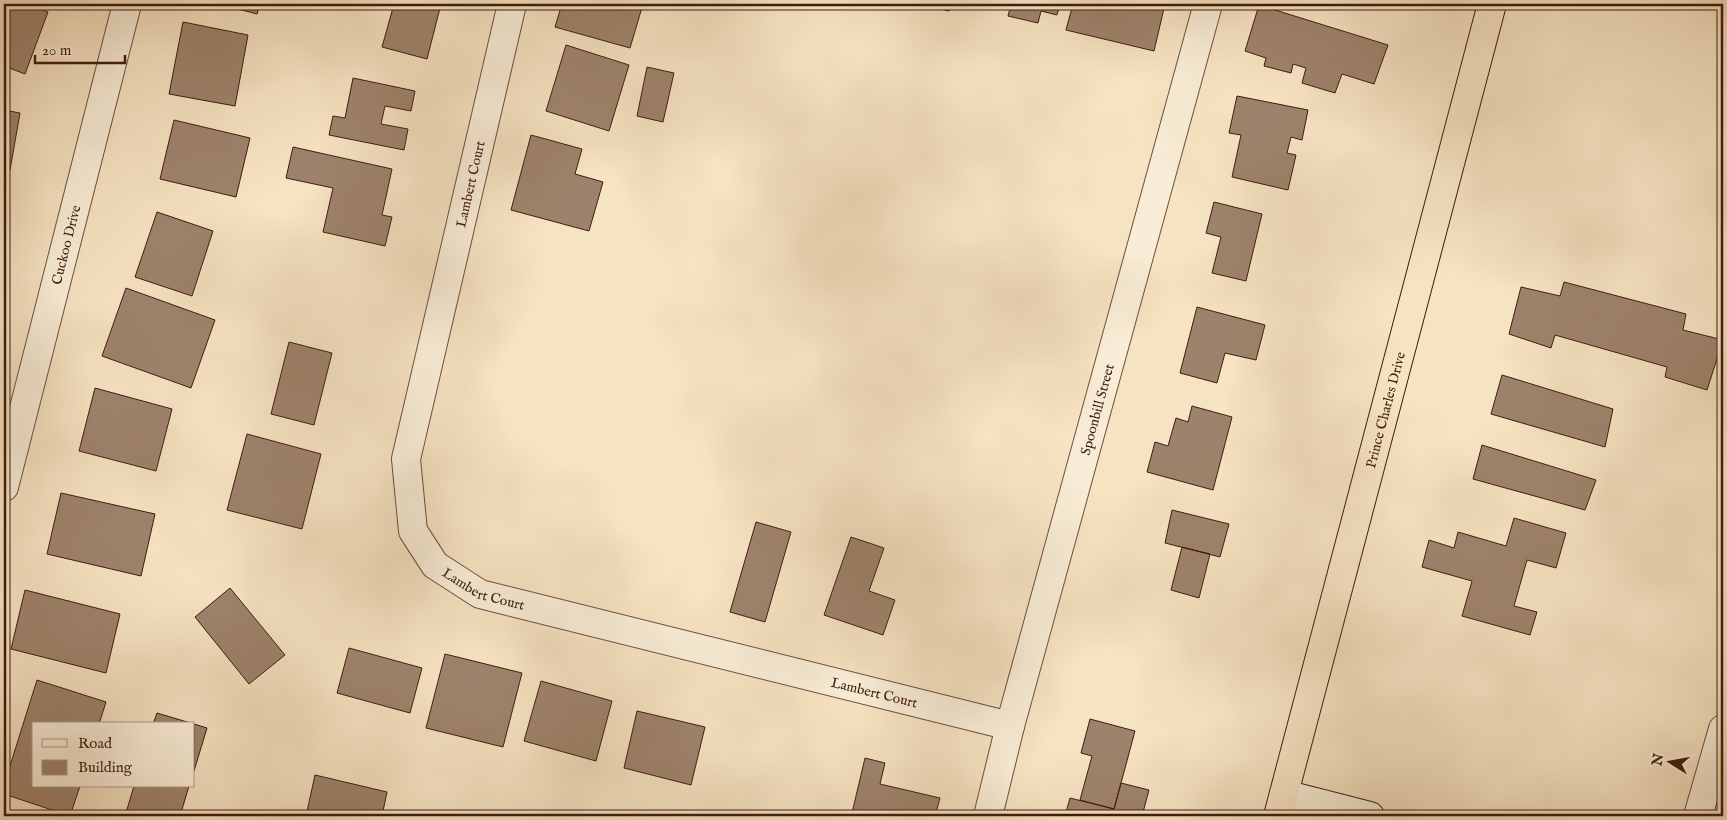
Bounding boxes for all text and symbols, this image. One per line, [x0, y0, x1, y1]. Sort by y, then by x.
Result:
scale bar [35, 32, 125, 64]
text: 20 m [42, 41, 72, 60]
street label: Lambert Court [452, 139, 490, 229]
street label: Cuckoo Drive [48, 203, 86, 287]
street label: Prince Charles Drive [1362, 350, 1410, 470]
street label: Spoonbill Street [1077, 362, 1119, 457]
street label: Lambert Court [439, 564, 526, 615]
street label: Lambert Court [829, 674, 919, 713]
legend [32, 722, 195, 788]
text: Road [78, 734, 113, 753]
north arrow [1644, 738, 1694, 788]
text: N [1648, 752, 1668, 768]
text: Building [78, 758, 133, 777]

